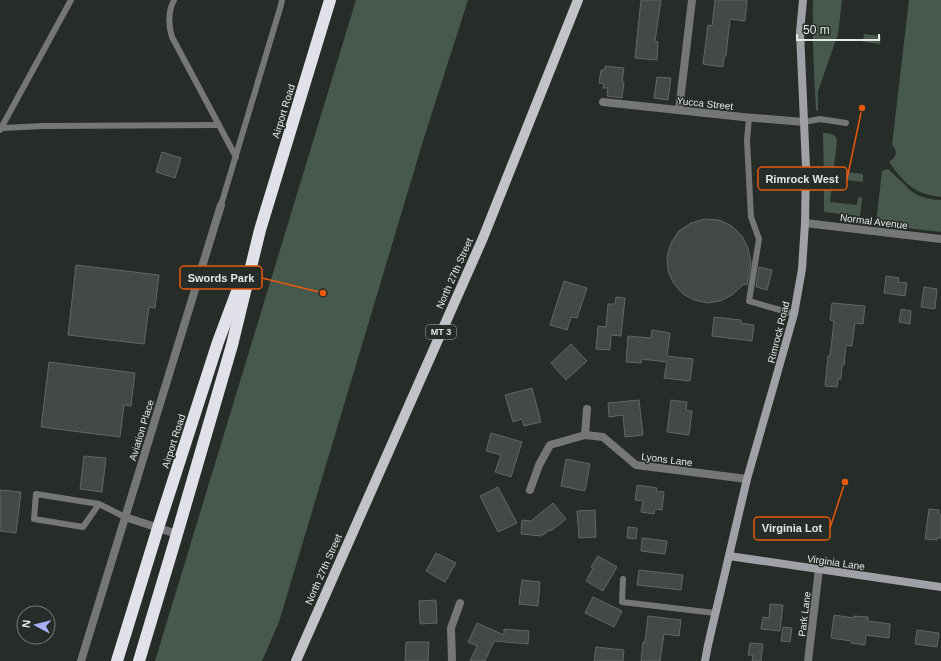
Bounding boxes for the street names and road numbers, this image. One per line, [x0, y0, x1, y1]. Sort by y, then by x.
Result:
street label: Airport Road [270, 83, 297, 140]
street label: Yucca Street [676, 95, 734, 112]
street label: Normal Avenue [839, 212, 909, 231]
street label: North 27th Street [434, 236, 475, 310]
street label: Rimrock Road [765, 300, 791, 364]
road number: MT 3 [426, 325, 456, 339]
street label: Aviation Place [127, 398, 156, 462]
street label: Airport Road [160, 413, 187, 470]
street label: Lyons Lane [641, 451, 694, 468]
street label: North 27th Street [303, 532, 344, 606]
street label: Virginia Lane [806, 553, 866, 572]
street label: Park Lane [796, 590, 813, 637]

